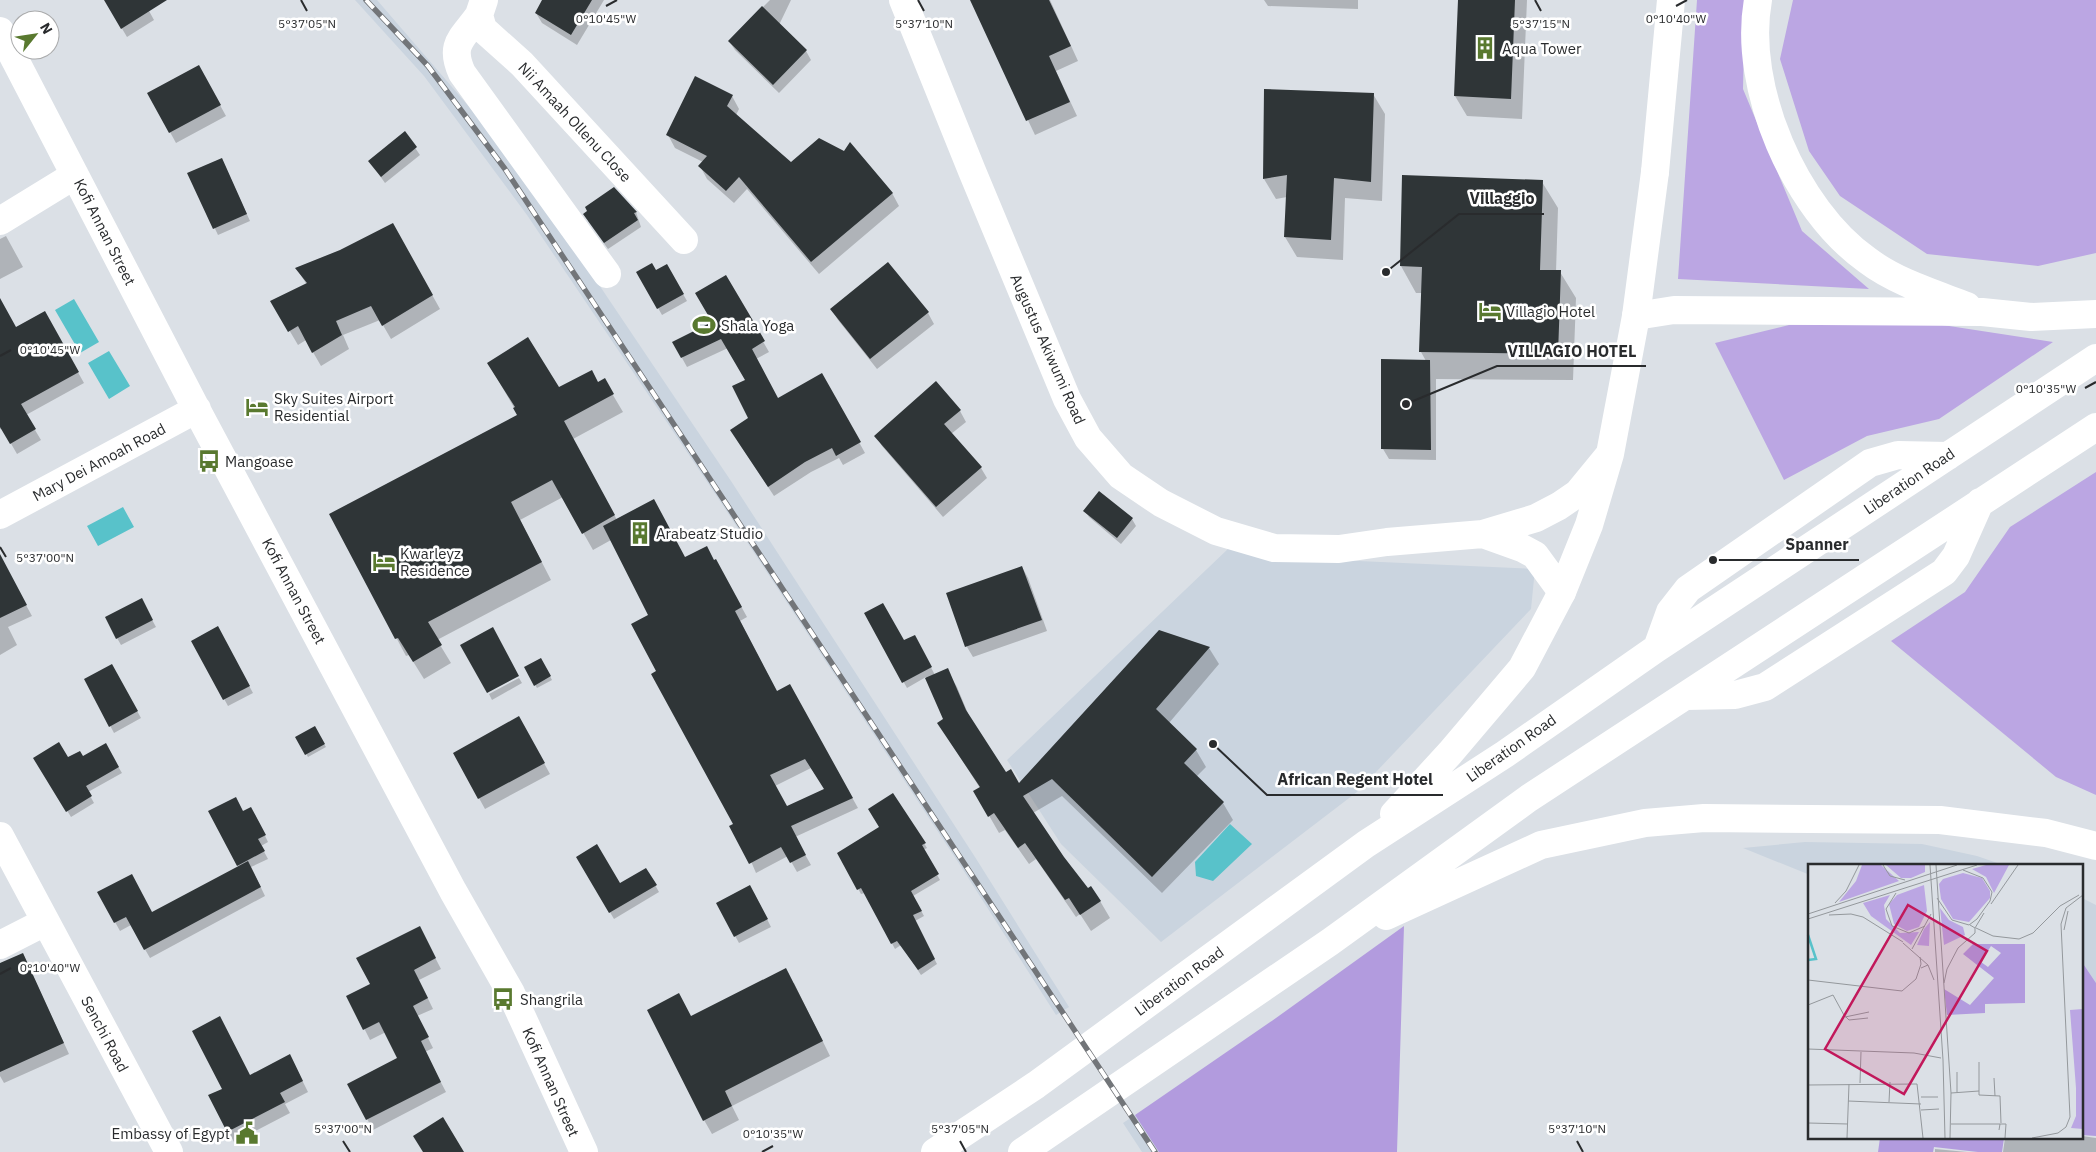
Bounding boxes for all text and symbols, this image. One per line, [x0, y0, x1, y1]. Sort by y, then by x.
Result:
north arrow [10, 10, 60, 60]
text: 0°10'45"W [576, 11, 637, 26]
text: 0°10'40"W [1646, 11, 1707, 26]
text: 5°37'05"N [278, 16, 336, 31]
text: 5°37'10"N [895, 16, 953, 31]
text: 5°37'15"N [1512, 16, 1570, 31]
text: N [36, 20, 57, 37]
building icon: Aqua Tower [1472, 35, 1498, 61]
place label: Aqua Tower [1502, 39, 1582, 58]
street label: Nii Amaah Ollenu Close [514, 58, 636, 186]
street label: Kofi Annan Street [70, 175, 140, 289]
callout: Villaggio [1459, 183, 1544, 214]
text: Villaggio [1469, 188, 1535, 208]
street label: Augustus Akiwumi Road [1006, 271, 1090, 427]
hotel icon: Villagio Hotel [1477, 298, 1503, 324]
place label: Villagio Hotel [1506, 302, 1595, 321]
sports icon: Shala Yoga [691, 312, 717, 338]
place label: Shala Yoga [721, 316, 794, 335]
callout: VILLAGIO HOTEL [1497, 335, 1646, 366]
text: VILLAGIO HOTEL [1508, 341, 1636, 361]
text: 0°10'45"W [20, 342, 81, 357]
text: 0°10'35"W [2016, 381, 2077, 396]
place label: Sky Suites Airport Residential [274, 389, 394, 425]
hotel icon: Sky Suites Airport Residential [244, 394, 270, 420]
street label: Mary Dei Amoah Road [29, 419, 169, 505]
street label: Liberation Road [1860, 444, 1958, 518]
bus stop icon: Mangoase [196, 448, 222, 474]
place label: Mangoase [225, 452, 294, 471]
building icon: Arabeatz Studio [627, 520, 653, 546]
place label: Arabeatz Studio [656, 524, 763, 543]
callout: Spanner [1775, 529, 1859, 560]
text: Spanner [1785, 534, 1849, 554]
street label: Kofi Annan Street [258, 535, 330, 647]
place label: Kwarleyz Residence [400, 544, 470, 580]
hotel icon: Kwarleyz Residence [371, 549, 397, 575]
text: 5°37'00"N [16, 550, 74, 565]
street label: Liberation Road [1462, 710, 1560, 786]
callout: African Regent Hotel [1267, 764, 1443, 795]
text: African Regent Hotel [1277, 769, 1433, 789]
inset map [1808, 864, 2084, 1140]
street label: Liberation Road [1131, 942, 1227, 1020]
text: 0°10'40"W [20, 960, 81, 975]
bus stop icon: Shangrila [490, 986, 516, 1012]
place label: Shangrila [520, 990, 583, 1009]
street label: Senchi Road [77, 993, 133, 1075]
street label: Kofi Annan Street [518, 1025, 584, 1139]
public building icon: Embassy of Egypt [234, 1120, 260, 1146]
text: 5°37'00"N [314, 1121, 372, 1136]
text: 5°37'05"N [931, 1121, 989, 1136]
text: 5°37'10"N [1548, 1121, 1606, 1136]
place label: Embassy of Egypt [111, 1124, 230, 1143]
text: 0°10'35"W [743, 1126, 804, 1141]

